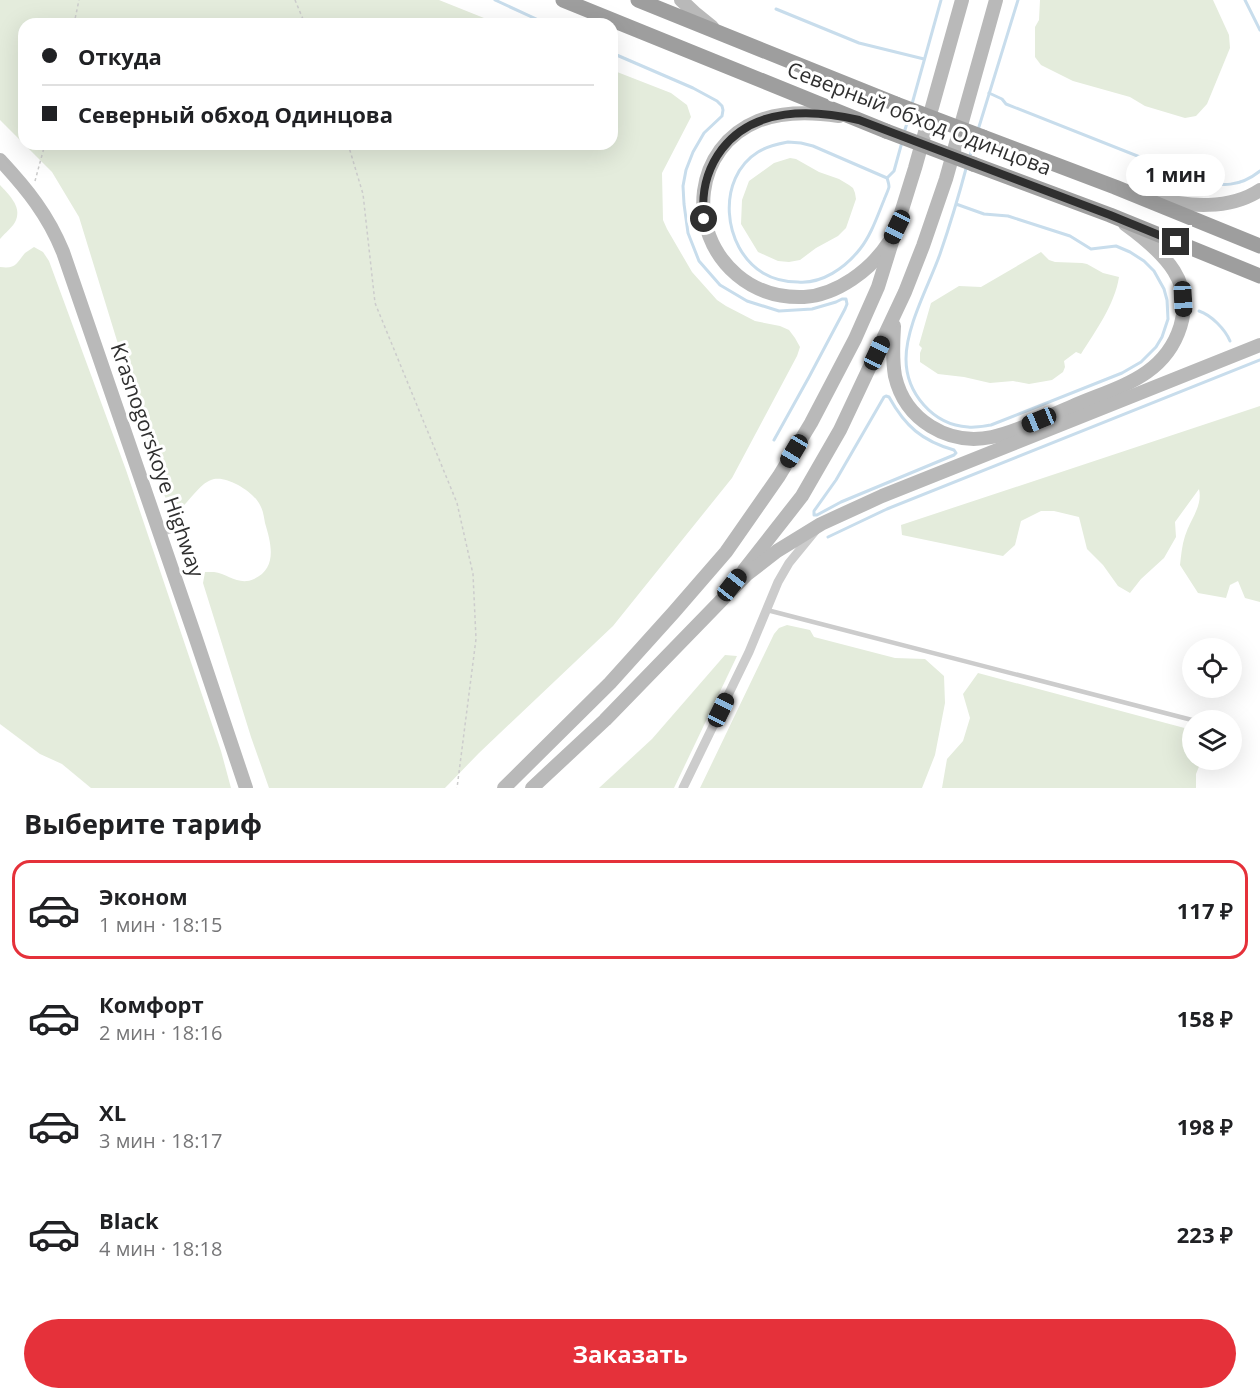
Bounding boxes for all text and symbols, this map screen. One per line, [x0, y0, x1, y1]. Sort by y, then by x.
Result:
text: Откуда [78, 41, 162, 71]
street label: Северный обход Одинцова [783, 55, 1055, 181]
text: Северный обход Одинцова [78, 99, 393, 129]
callout: 1 мин [1126, 155, 1226, 197]
text: 1 мин [1145, 161, 1206, 188]
route start [690, 205, 717, 232]
car [881, 207, 913, 247]
route end [1162, 228, 1189, 255]
car [1173, 281, 1193, 317]
car [861, 333, 893, 373]
street label: Krasnogorskoye Highway [105, 339, 211, 581]
car [1019, 405, 1059, 435]
car [777, 431, 811, 471]
car [714, 565, 750, 605]
map controls [1182, 638, 1242, 770]
button: locate [1182, 638, 1242, 698]
car [705, 690, 737, 730]
button: layers [1182, 710, 1242, 770]
text: Выберите тариф [24, 805, 262, 842]
text: Эконом [99, 881, 188, 911]
icon: car [27, 883, 81, 937]
text: 117 ₽ [1177, 895, 1233, 925]
text: 1 мин · 18:15 [99, 911, 222, 938]
text: Комфорт [99, 989, 204, 1019]
icon: car [27, 991, 81, 1045]
text: 158 ₽ [1177, 1003, 1233, 1033]
text: 2 мин · 18:16 [99, 1019, 222, 1046]
text: XL [99, 1097, 126, 1127]
icon: car [27, 1099, 81, 1153]
text: 198 ₽ [1177, 1111, 1233, 1141]
text: 3 мин · 18:17 [99, 1127, 222, 1154]
text: Black [99, 1205, 159, 1235]
icon: car [27, 1207, 81, 1261]
text: 223 ₽ [1177, 1219, 1233, 1249]
text: 4 мин · 18:18 [99, 1235, 222, 1262]
button: Заказать [24, 1319, 1236, 1388]

